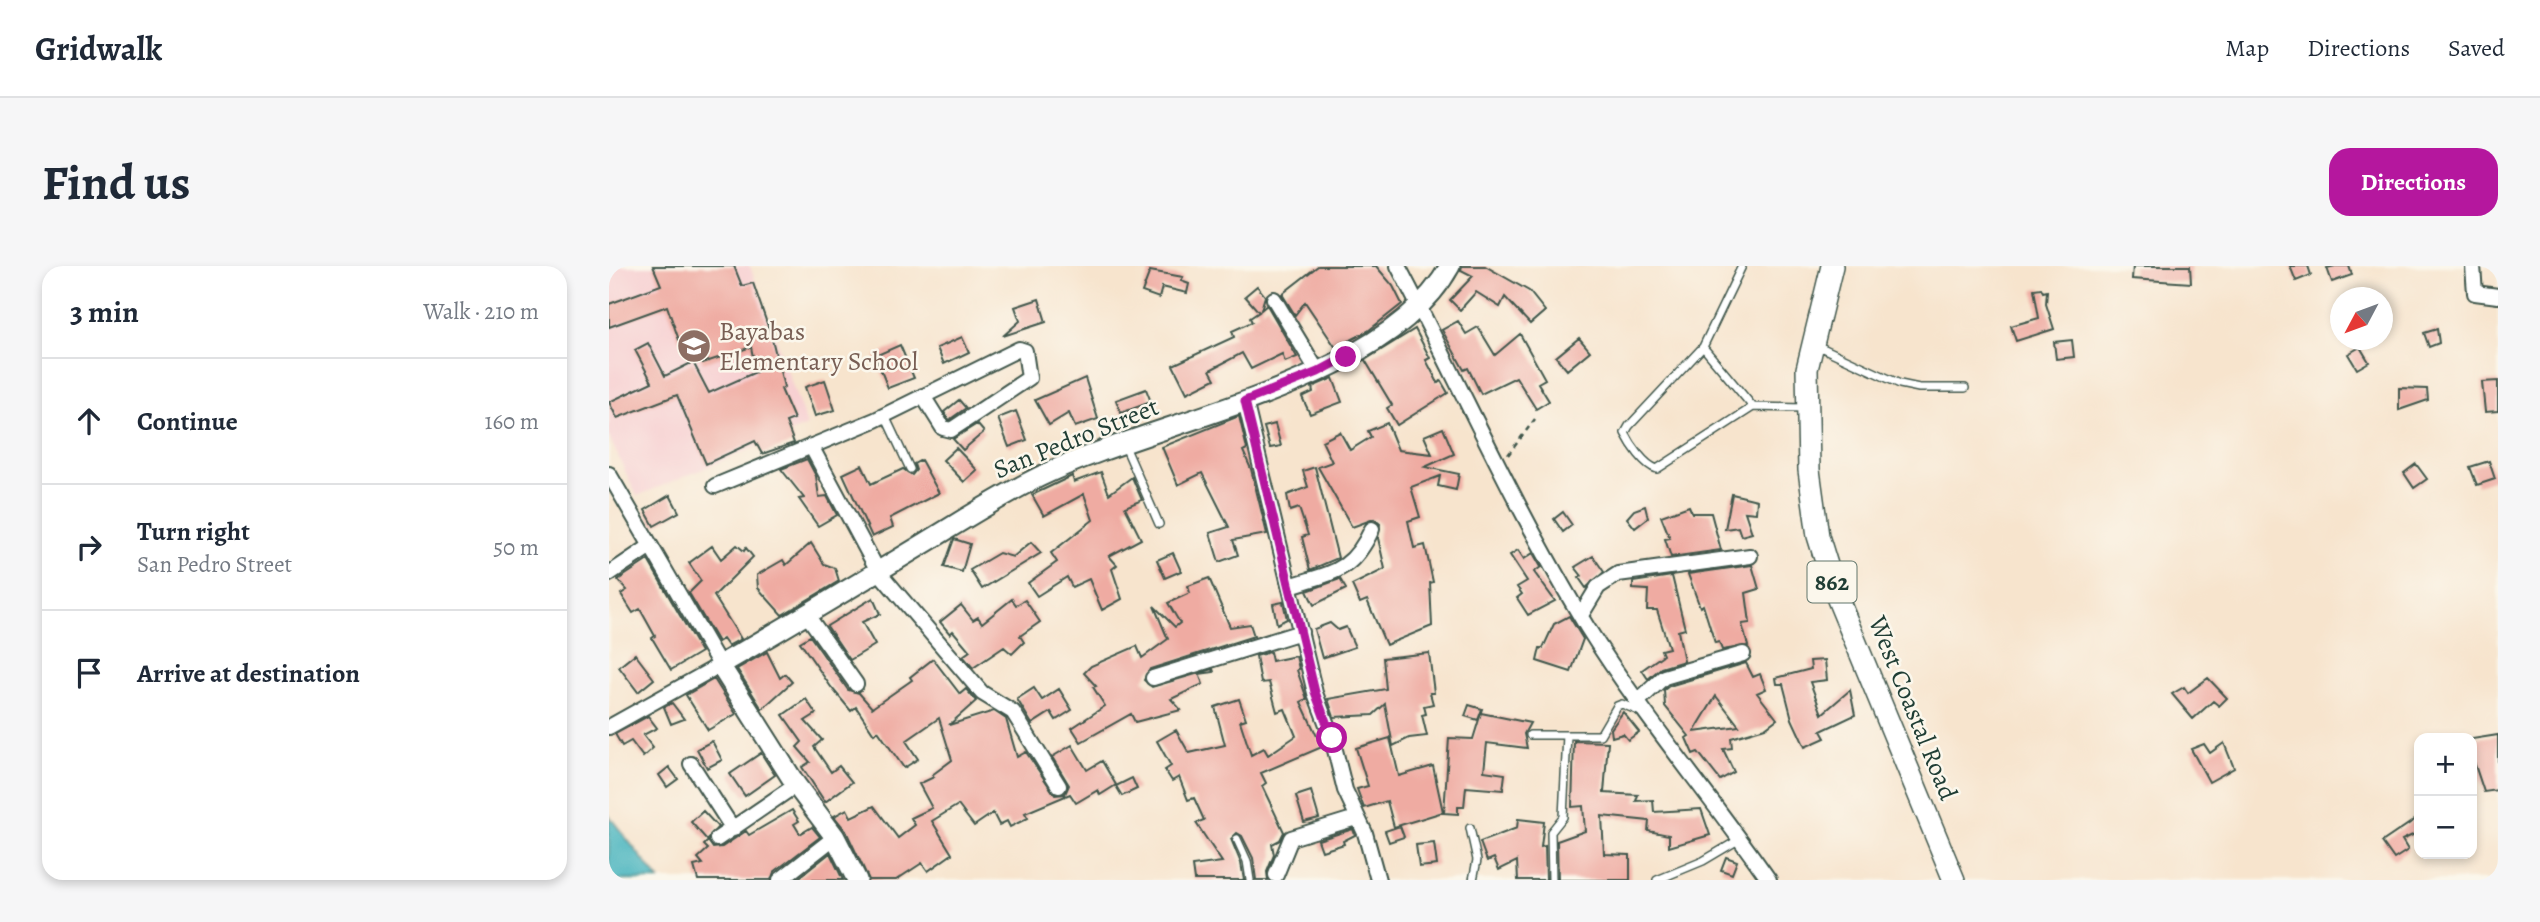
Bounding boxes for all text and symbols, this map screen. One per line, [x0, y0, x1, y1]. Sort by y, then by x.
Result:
text: Gridwalk [35, 26, 162, 71]
text: Map [2225, 32, 2269, 64]
text: Directions [2307, 32, 2410, 64]
text: Saved [2448, 32, 2505, 64]
button: Directions [2329, 148, 2498, 216]
text: Find us [42, 149, 190, 216]
north arrow [2330, 287, 2393, 350]
text: 3 min [70, 292, 139, 332]
text: Walk · 210 m [423, 296, 539, 327]
place label: Bayabas Elementary School [719, 314, 918, 379]
school or university icon: Bayabas Elementary School [675, 327, 713, 365]
route end [1330, 341, 1361, 372]
street label: San Pedro Street [988, 389, 1164, 487]
icon: ahead [70, 402, 108, 440]
text: Continue [137, 404, 238, 439]
text: 160 m [485, 406, 539, 437]
text: Turn right [137, 514, 250, 549]
icon: right [70, 528, 108, 566]
text: 50 m [493, 532, 539, 563]
text: San Pedro Street [137, 549, 292, 580]
road number: 862 [1807, 562, 1857, 603]
street label: West Coastal Road [1860, 610, 1966, 805]
icon: arrive [70, 654, 108, 692]
text: Arrive at destination [137, 656, 360, 691]
route start [1316, 722, 1347, 753]
map controls [2414, 733, 2477, 859]
button: + [2414, 733, 2477, 796]
button: − [2414, 796, 2477, 859]

